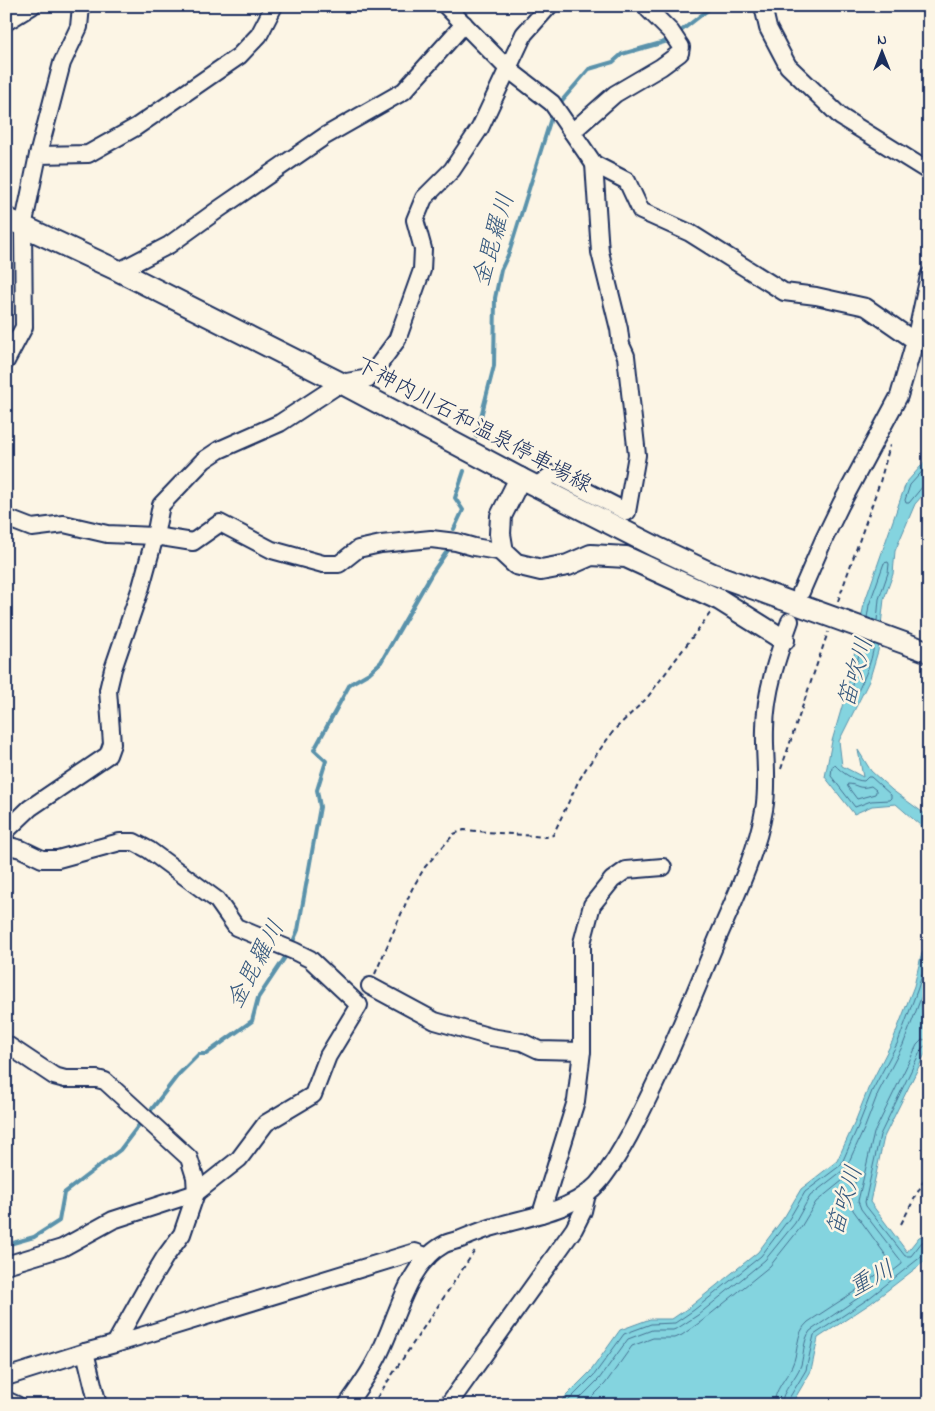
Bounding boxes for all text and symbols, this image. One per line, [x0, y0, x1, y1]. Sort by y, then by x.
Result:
north arrow [858, 28, 908, 78]
text: N [877, 30, 887, 51]
water label: 金毘羅川 [465, 189, 525, 291]
street label: 下神内川石和温泉停車場線 [349, 350, 597, 502]
water label: 笛吹川 [830, 634, 884, 712]
water label: 金毘羅川 [219, 914, 295, 1016]
water label: 笛吹川 [819, 1161, 873, 1241]
water label: 重川 [843, 1253, 901, 1307]

